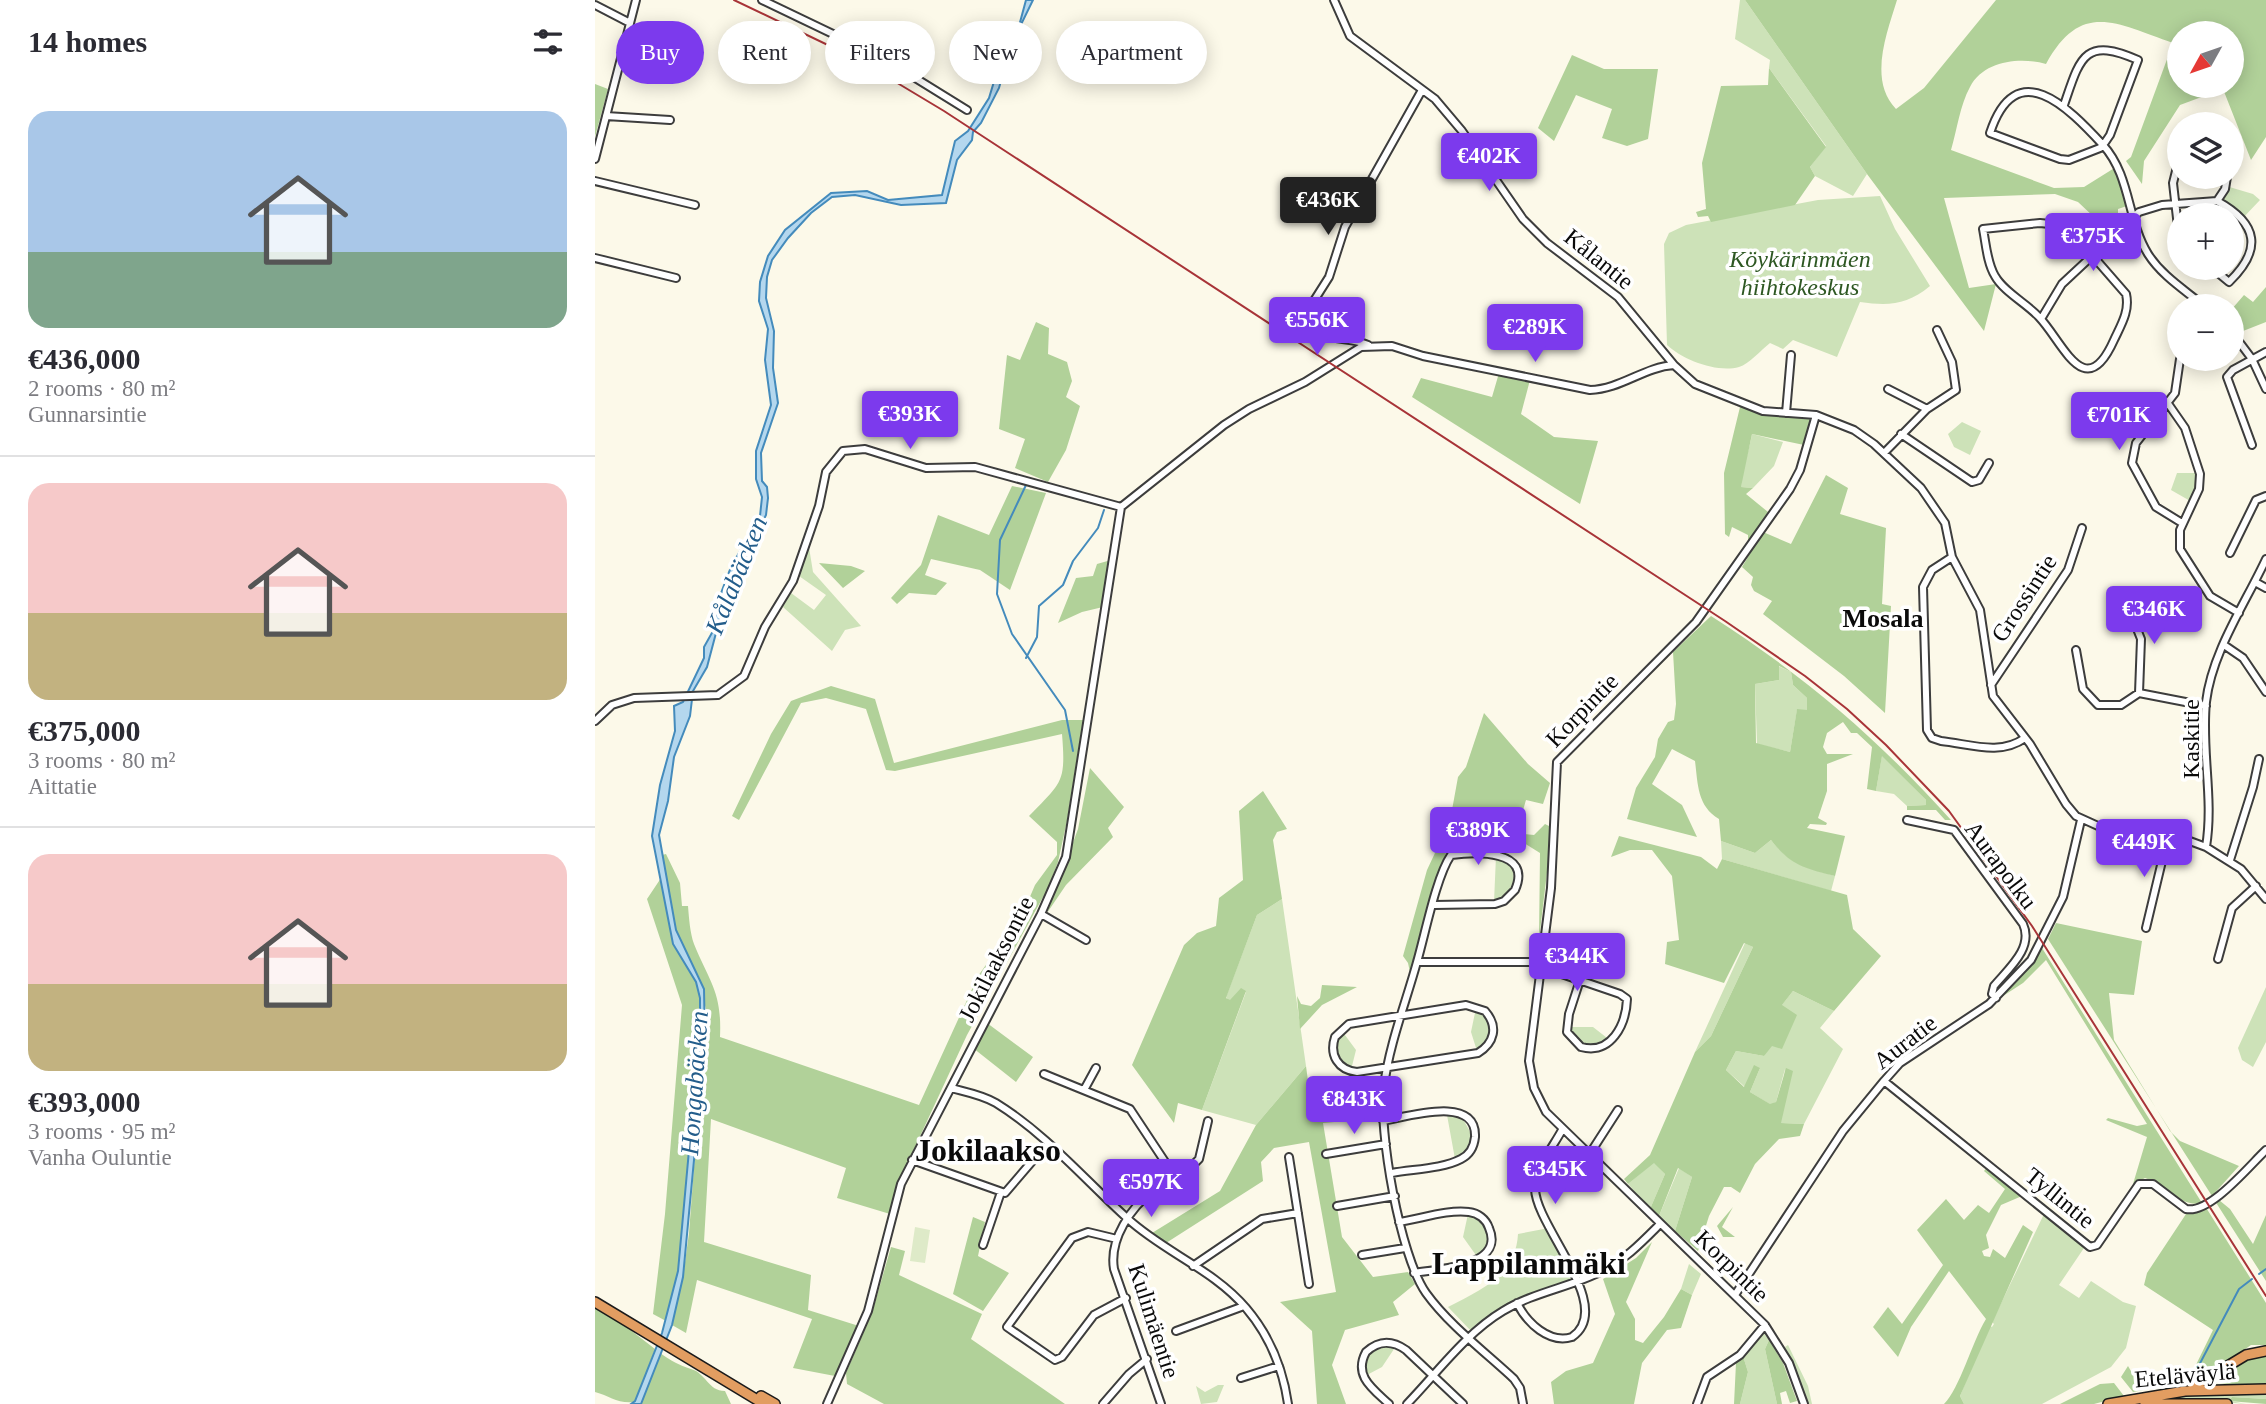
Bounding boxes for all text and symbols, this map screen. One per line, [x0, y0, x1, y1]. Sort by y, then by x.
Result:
chip: Buy [616, 21, 704, 84]
chip: Rent [718, 21, 811, 84]
chip: Filters [825, 21, 935, 84]
chip: New [949, 21, 1042, 84]
chip: Apartment [1056, 21, 1207, 84]
north arrow [2167, 21, 2243, 98]
map controls [2167, 21, 2244, 371]
icon: filters [529, 23, 567, 61]
text: 14 homes [28, 25, 147, 58]
button: layers [2167, 112, 2244, 189]
pin: €402K [1440, 134, 1538, 193]
text: €402K [1457, 143, 1521, 168]
icon: home [235, 157, 361, 283]
pin: €436K [1279, 177, 1377, 237]
text: €436K [1296, 187, 1360, 212]
button: + [2167, 203, 2244, 280]
pin: €375K [2044, 214, 2142, 273]
street label: Kålantie [1559, 223, 1639, 295]
text: €375K [2061, 223, 2125, 248]
park label: Köykärinmäen hiihtokeskus [1728, 246, 1871, 300]
button: − [2167, 294, 2244, 371]
pin: €556K [1268, 298, 1366, 357]
pin: €289K [1486, 304, 1584, 364]
text: €556K [1285, 307, 1349, 332]
text: €289K [1503, 314, 1567, 339]
text: €436,000 [28, 342, 141, 375]
text: 2 rooms · 80 m² [28, 376, 175, 401]
pin: €393K [861, 392, 959, 451]
pin: €701K [2070, 392, 2168, 452]
text: €393K [878, 401, 942, 426]
text: Gunnarsintie [28, 402, 147, 427]
text: €701K [2087, 402, 2151, 427]
water label: Kålabäcken [699, 512, 773, 639]
icon: home [235, 529, 361, 655]
street label: Grossintie [1986, 550, 2062, 646]
pin: €346K [2105, 586, 2203, 646]
text: €346K [2122, 596, 2186, 621]
district label: Mosala [1843, 604, 1923, 633]
street label: Korpintie [1541, 668, 1623, 752]
street label: Kaskitie [2178, 699, 2204, 779]
text: €375,000 [28, 714, 141, 747]
text: 3 rooms · 80 m² [28, 748, 175, 773]
text: Aittatie [28, 774, 97, 799]
pin: €389K [1429, 808, 1527, 867]
street label: Aurapolku [1960, 816, 2042, 914]
text: €389K [1446, 817, 1510, 842]
pin: €449K [2095, 820, 2193, 879]
text: €449K [2112, 829, 2176, 854]
street label: Jokilaaksontie [953, 892, 1039, 1026]
icon: home [235, 900, 361, 1026]
pin: €344K [1528, 934, 1626, 993]
text: €344K [1545, 943, 1609, 968]
water label: Hongabäcken [675, 1010, 714, 1157]
street label: Auratie [1869, 1010, 1941, 1074]
pin: €843K [1305, 1076, 1403, 1136]
text: €393,000 [28, 1085, 141, 1118]
text: €843K [1322, 1086, 1386, 1111]
text: 3 rooms · 95 m² [28, 1119, 175, 1144]
district label: Jokilaakso [915, 1132, 1061, 1168]
text: Vanha Ouluntie [28, 1145, 172, 1170]
pin: €345K [1506, 1146, 1604, 1206]
text: €345K [1523, 1156, 1587, 1181]
pin: €597K [1102, 1160, 1200, 1219]
street label: Tyllintie [2020, 1162, 2100, 1234]
text: €597K [1119, 1169, 1183, 1194]
street label: Korpintie [1690, 1225, 1774, 1307]
district label: Lappilanmäki [1432, 1245, 1626, 1281]
street label: Kulimäentie [1123, 1261, 1185, 1381]
street label: Eteläväylä [2133, 1358, 2237, 1392]

